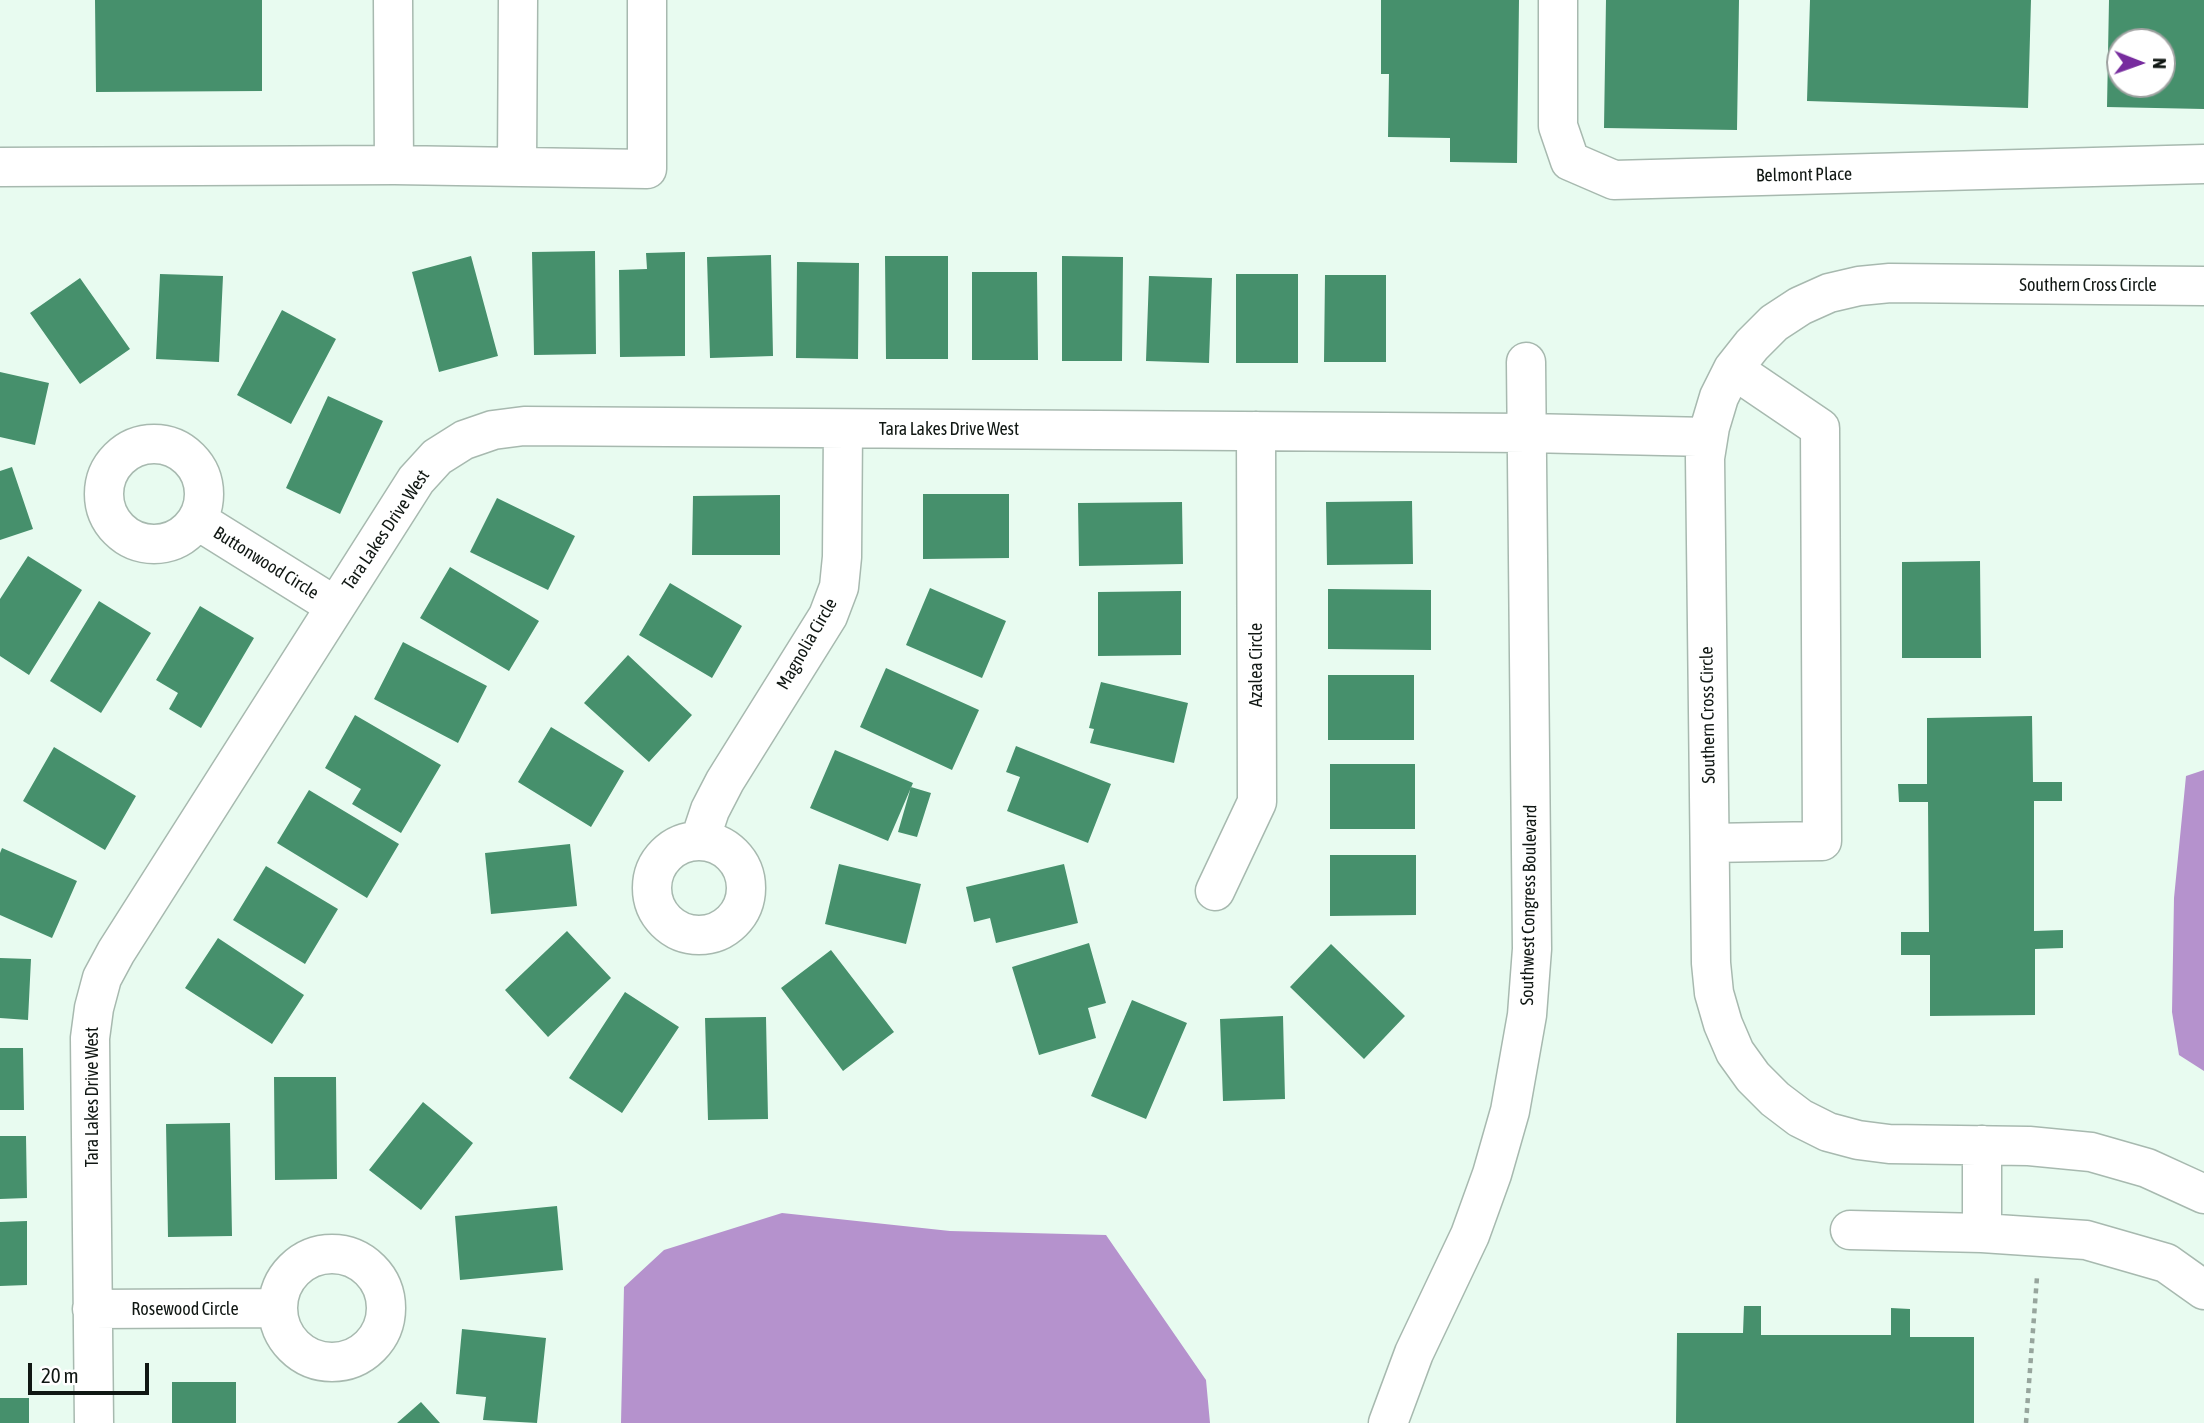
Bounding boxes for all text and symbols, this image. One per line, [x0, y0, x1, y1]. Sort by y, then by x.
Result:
north arrow [2106, 28, 2176, 98]
text: N [2149, 58, 2171, 69]
street label: Belmont Place [1756, 163, 1852, 187]
street label: Southern Cross Circle [2019, 274, 2157, 296]
street label: Tara Lakes Drive West [879, 418, 1019, 440]
street label: Tara Lakes Drive West [338, 466, 434, 594]
street label: Buttonwood Circle [209, 522, 323, 604]
street label: Magnolia Circle [772, 594, 842, 694]
street label: Azalea Circle [1245, 623, 1267, 707]
street label: Southern Cross Circle [1696, 646, 1720, 784]
street label: Southwest Congress Boulevard [1516, 804, 1542, 1006]
street label: Tara Lakes Drive West [81, 1027, 103, 1167]
street label: Rosewood Circle [131, 1298, 239, 1320]
scale bar [32, 1350, 152, 1394]
text: 20 m [41, 1363, 79, 1387]

